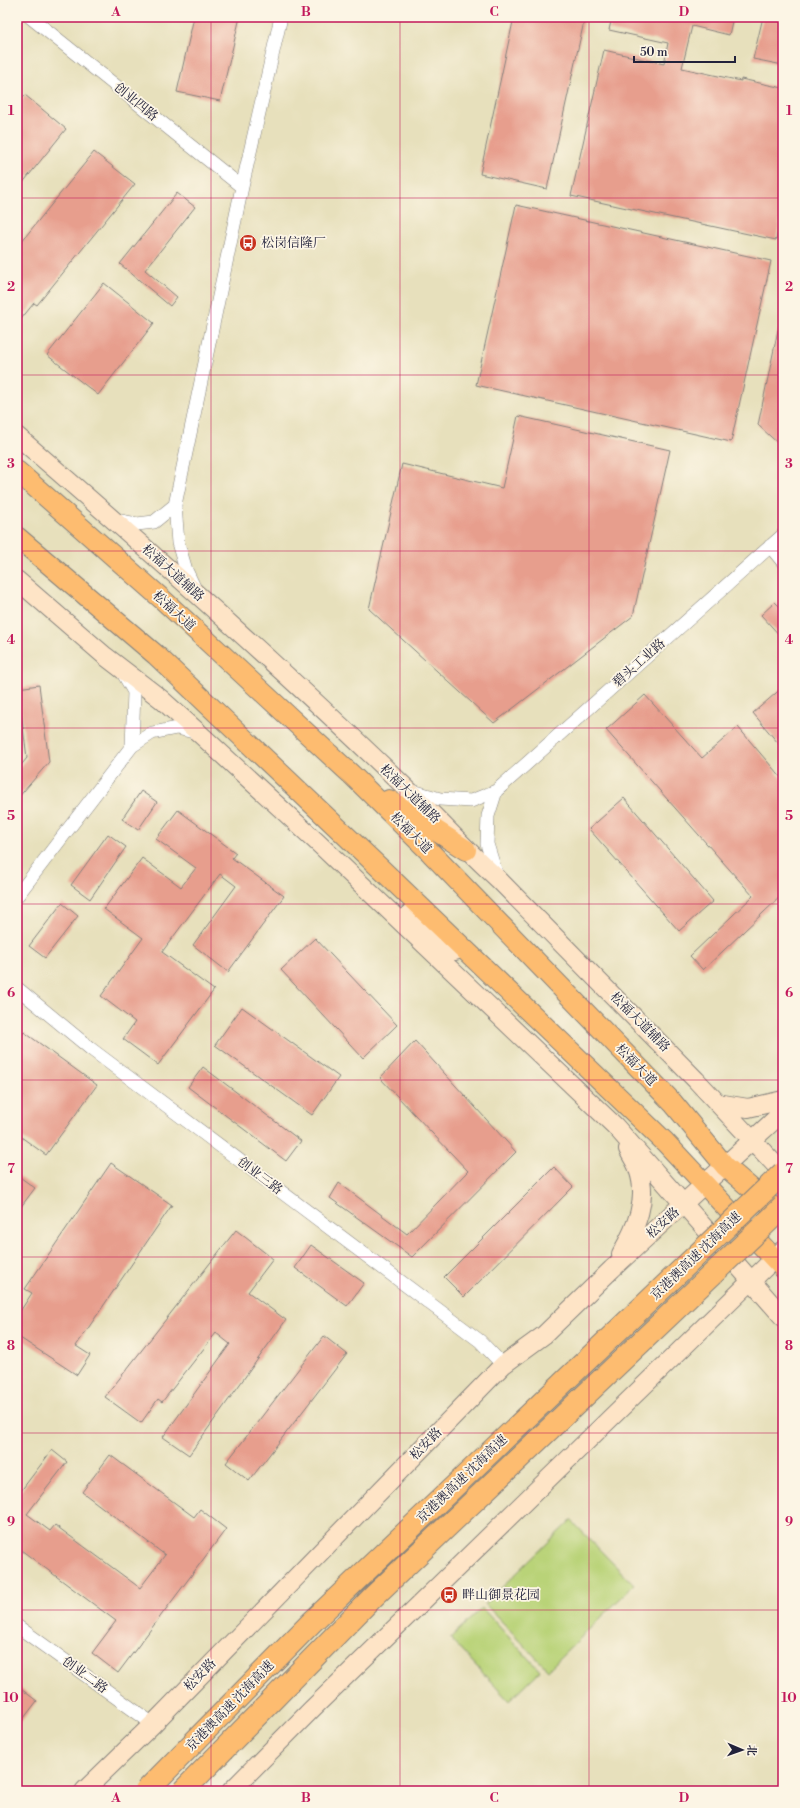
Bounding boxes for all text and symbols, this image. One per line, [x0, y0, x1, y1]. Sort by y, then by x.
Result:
text: A [110, 4, 121, 20]
text: B [301, 4, 311, 20]
text: C [489, 4, 499, 20]
text: D [679, 4, 689, 20]
scale bar [634, 38, 735, 64]
text: 50 m [640, 45, 668, 60]
street label: 创业四路 [111, 79, 161, 125]
text: 1 [8, 103, 15, 119]
text: 1 [786, 103, 793, 119]
bus stop icon: 松岗信隆厂 [238, 233, 258, 253]
place label: 松岗信隆厂 [261, 235, 326, 251]
text: 2 [7, 279, 15, 295]
text: 2 [785, 279, 793, 295]
text: 3 [7, 456, 15, 472]
text: 3 [785, 456, 793, 472]
street label: 松福大道辅路 [139, 541, 207, 605]
street label: 松福大道 [149, 588, 199, 634]
text: 4 [7, 632, 16, 648]
text: 4 [785, 632, 794, 648]
street label: 碧头工业路 [609, 635, 669, 691]
street label: 松福大道辅路 [376, 761, 444, 827]
text: 5 [7, 808, 15, 824]
text: 5 [785, 808, 793, 824]
street label: 松福大道 [387, 809, 435, 857]
text: 6 [7, 985, 15, 1001]
text: 6 [785, 985, 793, 1001]
street label: 松福大道辅路 [607, 989, 673, 1055]
street label: 松福大道 [612, 1041, 660, 1089]
street label: 创业三路 [234, 1154, 286, 1198]
text: 7 [7, 1161, 15, 1177]
text: 7 [785, 1161, 793, 1177]
street label: 松安路 [643, 1204, 683, 1242]
street label: 京港澳高速 沈海高速 [647, 1209, 745, 1303]
text: 8 [7, 1338, 15, 1354]
text: 8 [785, 1338, 793, 1354]
street label: 松安路 [407, 1424, 445, 1464]
street label: 京港澳高速 沈海高速 [413, 1432, 511, 1526]
text: 9 [7, 1514, 15, 1530]
text: 9 [785, 1514, 793, 1530]
bus stop icon: 畔山御景花园 [439, 1585, 459, 1605]
place label: 畔山御景花园 [462, 1587, 540, 1603]
street label: 创业二路 [59, 1653, 111, 1697]
street label: 松安路 [181, 1655, 219, 1695]
street label: 京港澳高速 沈海高速 [183, 1657, 277, 1755]
text: 10 [3, 1690, 19, 1706]
text: 10 [781, 1690, 797, 1706]
north arrow [722, 1730, 762, 1770]
text: 北 [744, 1745, 758, 1756]
text: A [110, 1790, 121, 1806]
text: B [301, 1790, 311, 1806]
text: C [489, 1790, 499, 1806]
text: D [679, 1790, 689, 1806]

